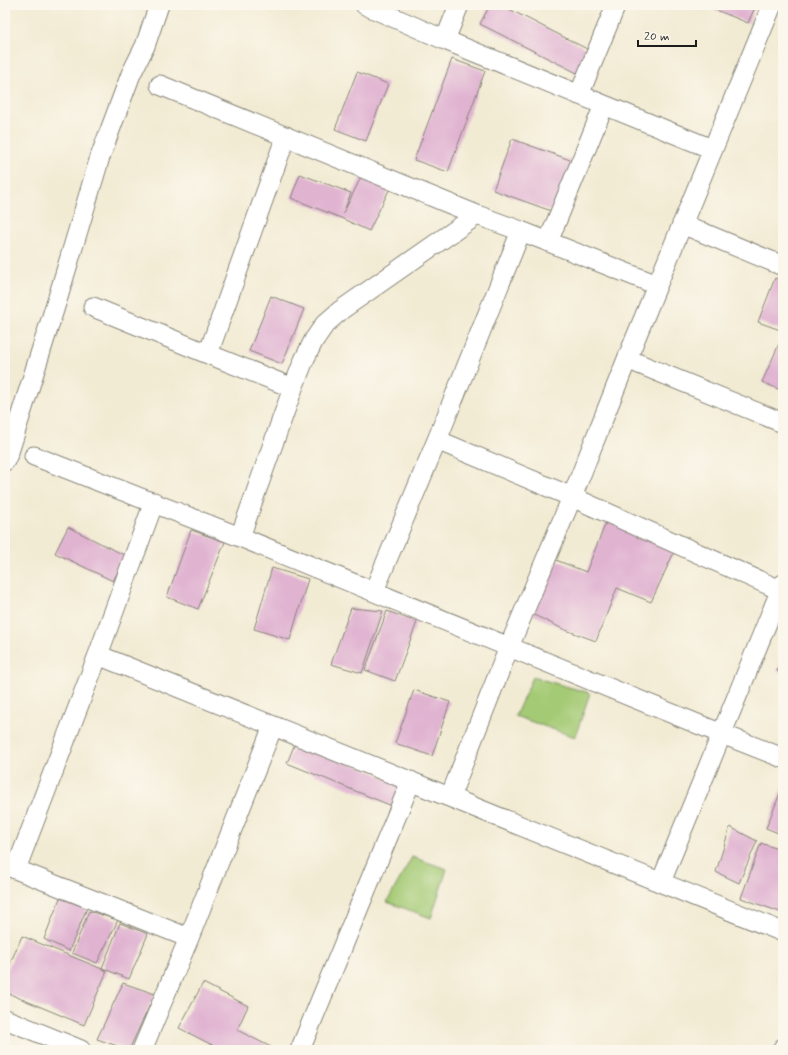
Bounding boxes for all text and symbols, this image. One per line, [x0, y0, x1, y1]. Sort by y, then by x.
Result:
scale bar [638, 22, 696, 48]
text: 20 m [644, 29, 670, 45]

